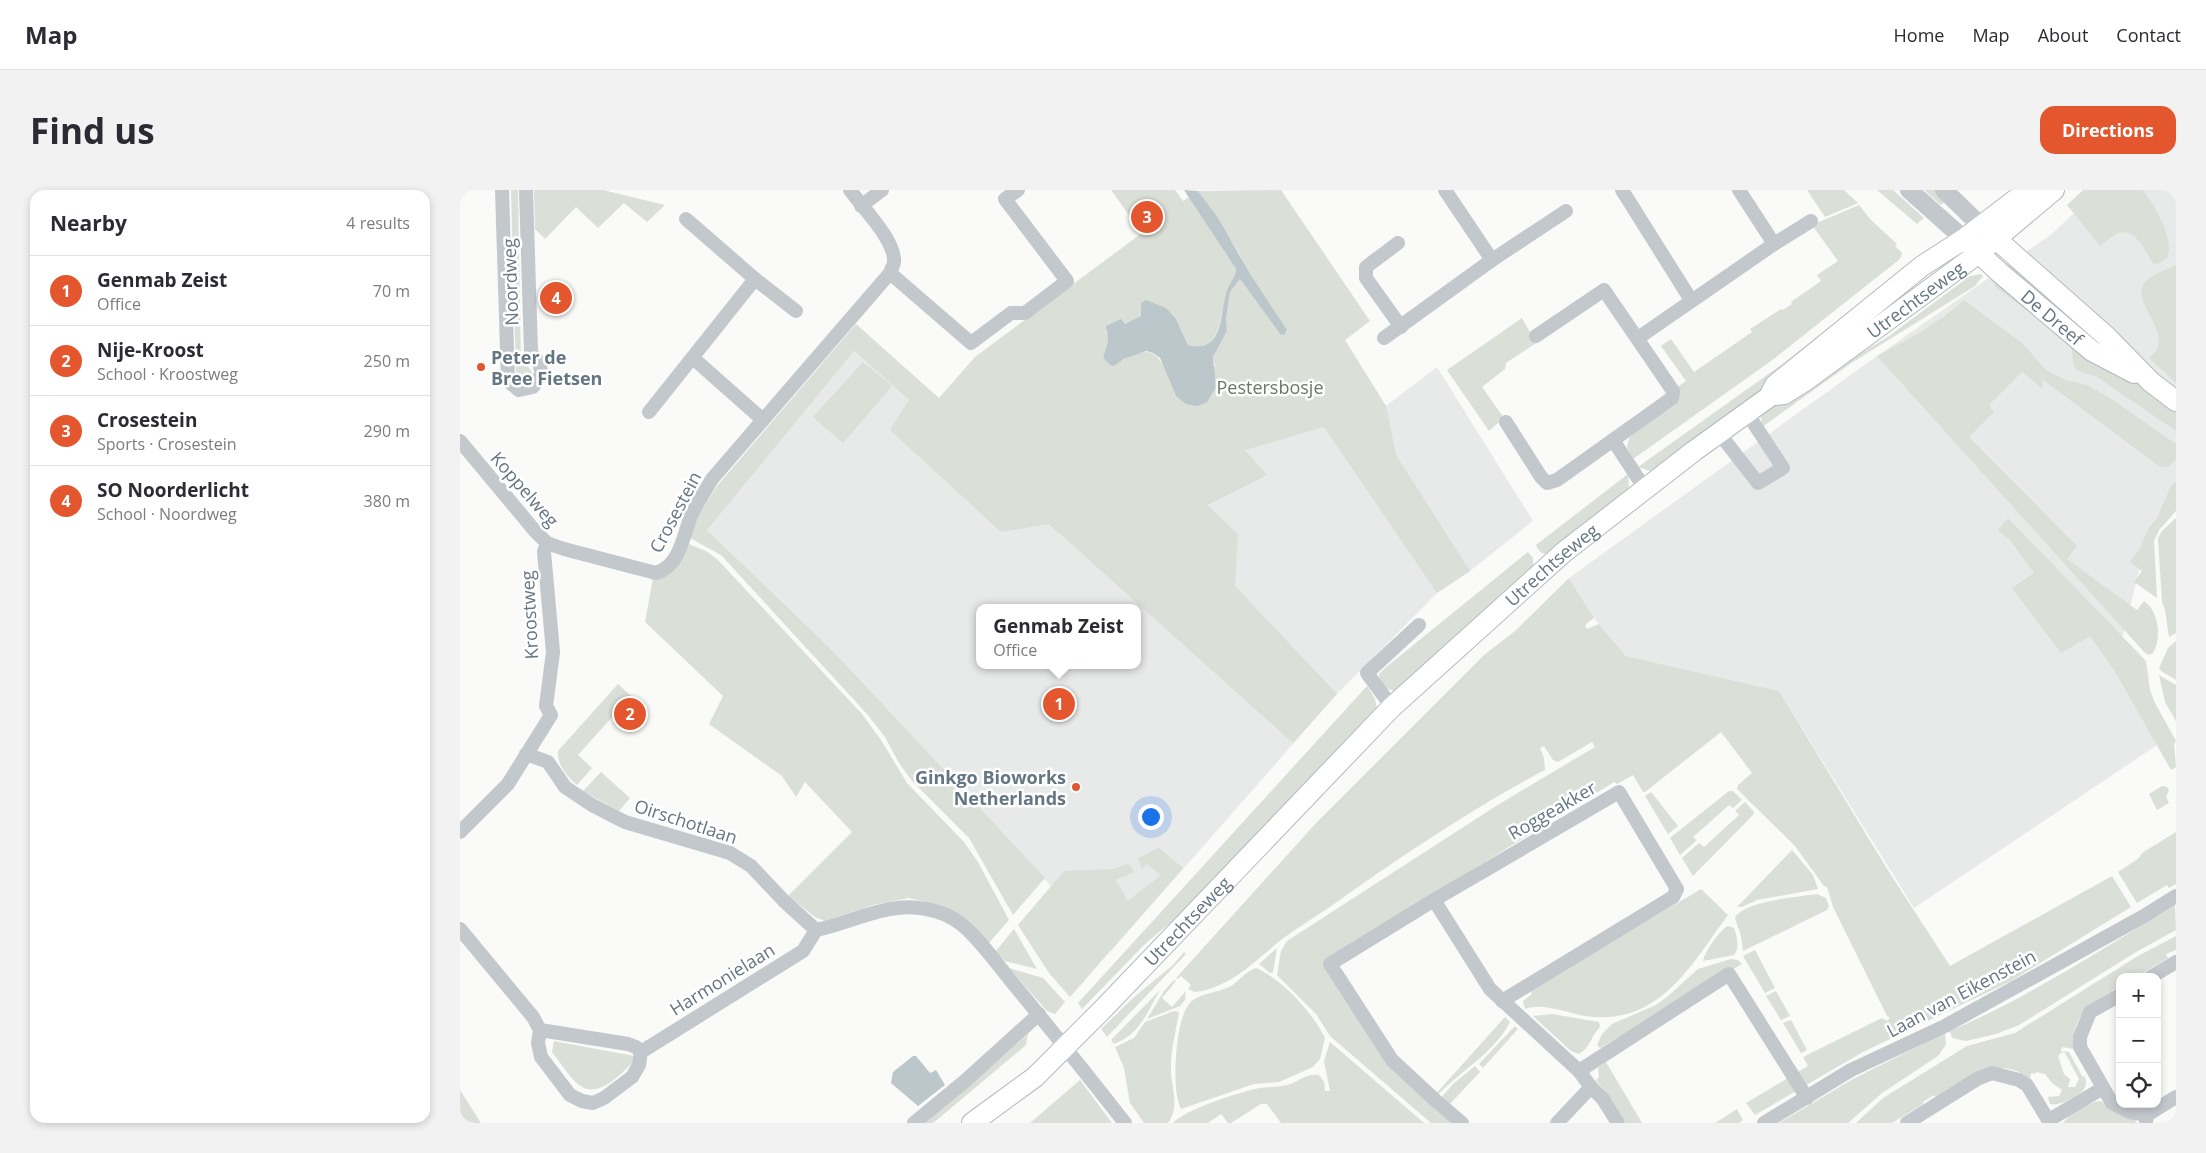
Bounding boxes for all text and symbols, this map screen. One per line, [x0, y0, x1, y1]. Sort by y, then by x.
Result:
text: Map [25, 18, 77, 51]
text: Home [1894, 23, 1944, 47]
text: Map [1972, 23, 2010, 47]
text: About [2038, 23, 2088, 47]
text: Contact [2116, 23, 2181, 47]
button: Directions [2040, 106, 2176, 154]
text: Find us [30, 107, 155, 154]
pin: 3 [1131, 198, 1163, 236]
text: Nearby [50, 209, 127, 237]
text: 4 results [346, 212, 410, 234]
street label: Noordweg [496, 238, 524, 326]
street label: Utrechtseweg [1862, 256, 1969, 344]
text: Genmab Zeist [97, 267, 227, 293]
pin: 4 [540, 279, 572, 317]
text: 1 [61, 280, 71, 302]
text: 70 m [373, 280, 410, 302]
street label: De Dreef [2016, 284, 2089, 351]
text: Office [97, 293, 141, 315]
text: Nije-Kroost [97, 337, 204, 363]
place label: Peter de Bree Fietsen [491, 345, 602, 390]
text: 2 [61, 350, 71, 372]
text: 250 m [364, 350, 410, 372]
marker: Peter de Bree Fietsen [475, 361, 487, 373]
text: School · Kroostweg [97, 363, 238, 385]
park label: Pestersbosje [1216, 375, 1324, 399]
text: Crosestein [97, 407, 197, 433]
text: 3 [61, 420, 71, 442]
text: 290 m [364, 420, 410, 442]
text: Sports · Crosestein [97, 433, 237, 455]
street label: Koppelweg [486, 446, 564, 532]
street label: Crosestein [644, 467, 706, 557]
text: SO Noorderlicht [97, 477, 249, 503]
text: 4 [61, 490, 71, 512]
text: 380 m [364, 490, 410, 512]
text: School · Noordweg [97, 503, 237, 525]
street label: Utrechtseweg [1500, 518, 1603, 611]
street label: Kroostweg [515, 570, 543, 660]
popup [976, 604, 1141, 669]
text: Genmab Zeist [993, 613, 1124, 639]
text: Office [993, 639, 1037, 661]
pin: 1 [1043, 685, 1075, 723]
pin: 2 [614, 695, 646, 733]
place label: Ginkgo Bioworks Netherlands [915, 765, 1066, 810]
street label: Roggeakker [1504, 775, 1601, 845]
marker: Ginkgo Bioworks Netherlands [1070, 781, 1082, 793]
street label: Oirschotlaan [631, 793, 741, 849]
your location [1138, 804, 1164, 830]
street label: Utrechtseweg [1139, 871, 1236, 971]
street label: Harmonielaan [665, 937, 779, 1021]
street label: Laan van Eikenstein [1882, 944, 2040, 1042]
map controls [2116, 973, 2161, 1108]
button: + [2116, 973, 2161, 1018]
button: − [2116, 1018, 2161, 1063]
button: locate [2116, 1063, 2161, 1108]

